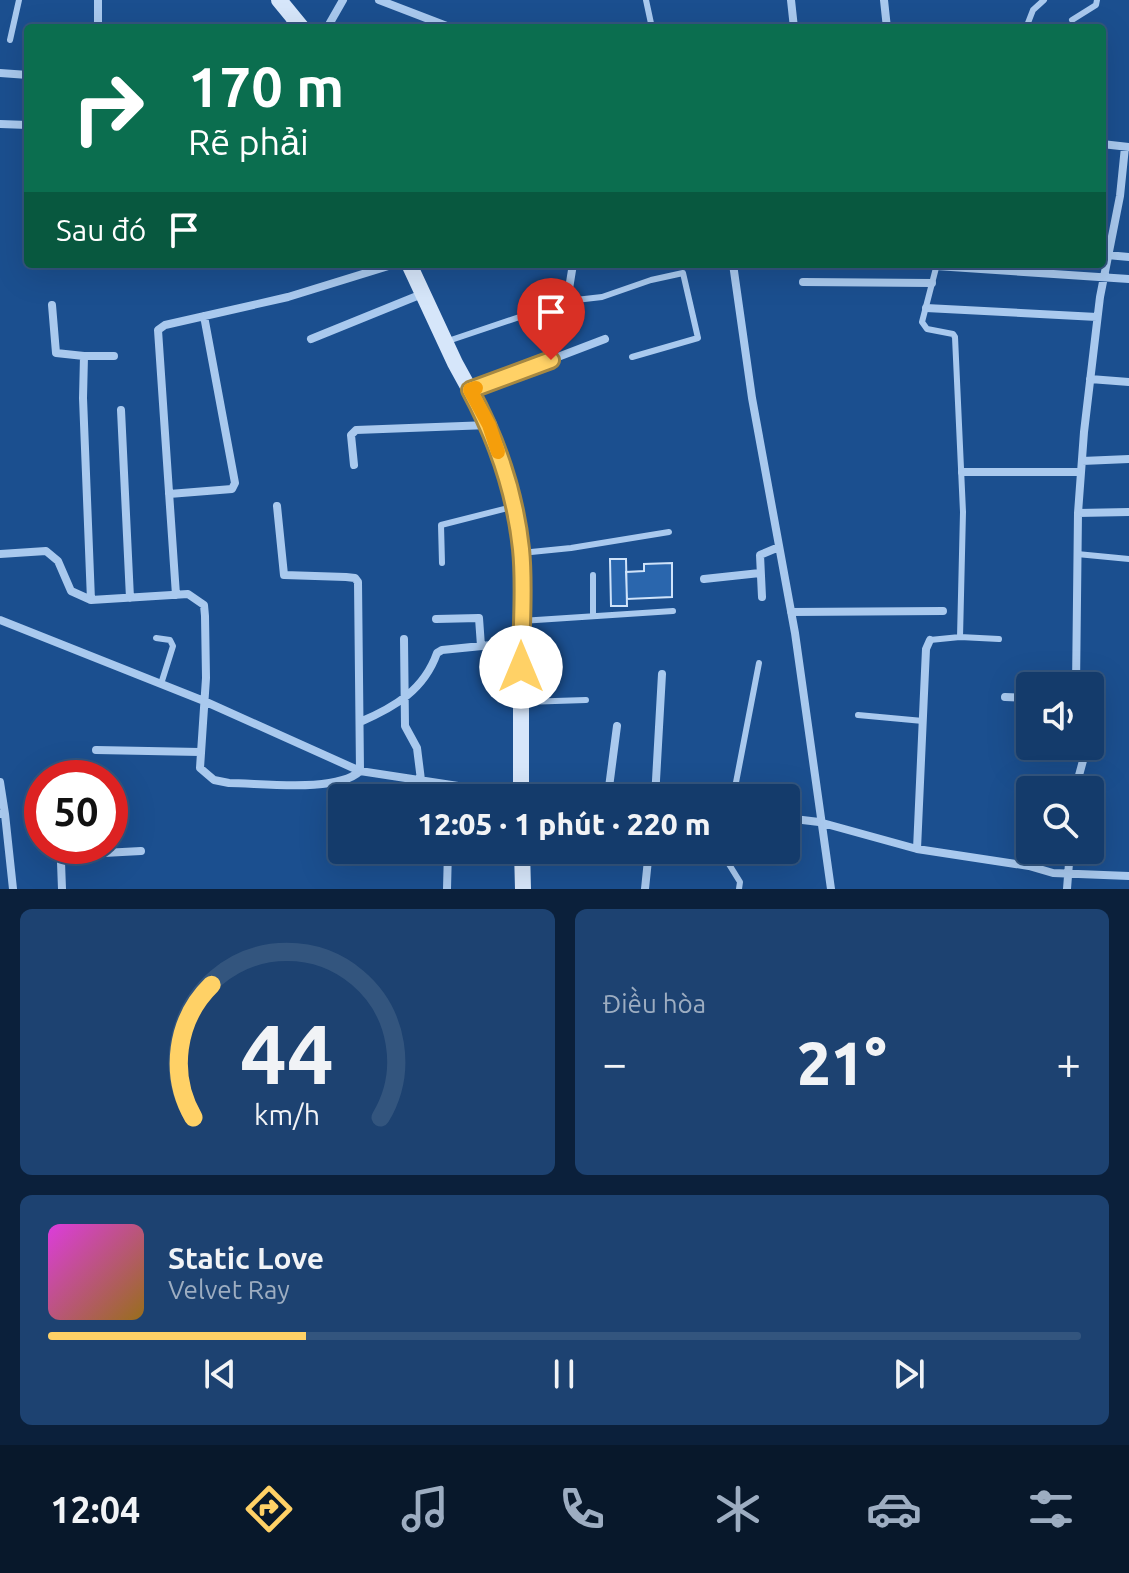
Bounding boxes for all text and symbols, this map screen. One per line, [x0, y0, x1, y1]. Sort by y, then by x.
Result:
text: 170 m [188, 55, 344, 118]
icon: right [56, 56, 160, 160]
text: Rẽ phải [188, 121, 309, 162]
icon: arrive [162, 208, 206, 252]
text: Sau đó [56, 213, 146, 247]
pin [517, 278, 585, 360]
icon: arrive [529, 290, 573, 334]
position arrow [479, 625, 563, 709]
map controls [1016, 672, 1104, 864]
button: sound [1016, 672, 1104, 760]
speed limit sign: 50 [24, 760, 128, 864]
button: search [1016, 776, 1104, 864]
text: 12:05 · 1 phút · 220 m [417, 807, 711, 841]
text: Điều hòa [603, 989, 706, 1018]
text: 44 [240, 1006, 334, 1100]
text: 21° [797, 1029, 886, 1096]
text: − [603, 1038, 627, 1087]
text: + [1056, 1038, 1081, 1087]
text: km/h [254, 1098, 320, 1130]
text: Static Love [168, 1241, 324, 1275]
text: Velvet Ray [168, 1275, 290, 1304]
icon: previous [198, 1352, 242, 1396]
icon: pause [542, 1352, 586, 1396]
icon: next [887, 1352, 931, 1396]
icon: directions [241, 1481, 297, 1537]
icon: music [397, 1481, 453, 1537]
icon: phone [554, 1481, 610, 1537]
icon: climate [710, 1481, 766, 1537]
icon: car [866, 1481, 922, 1537]
icon: filters [1023, 1481, 1079, 1537]
text: 12:04 [50, 1489, 140, 1530]

